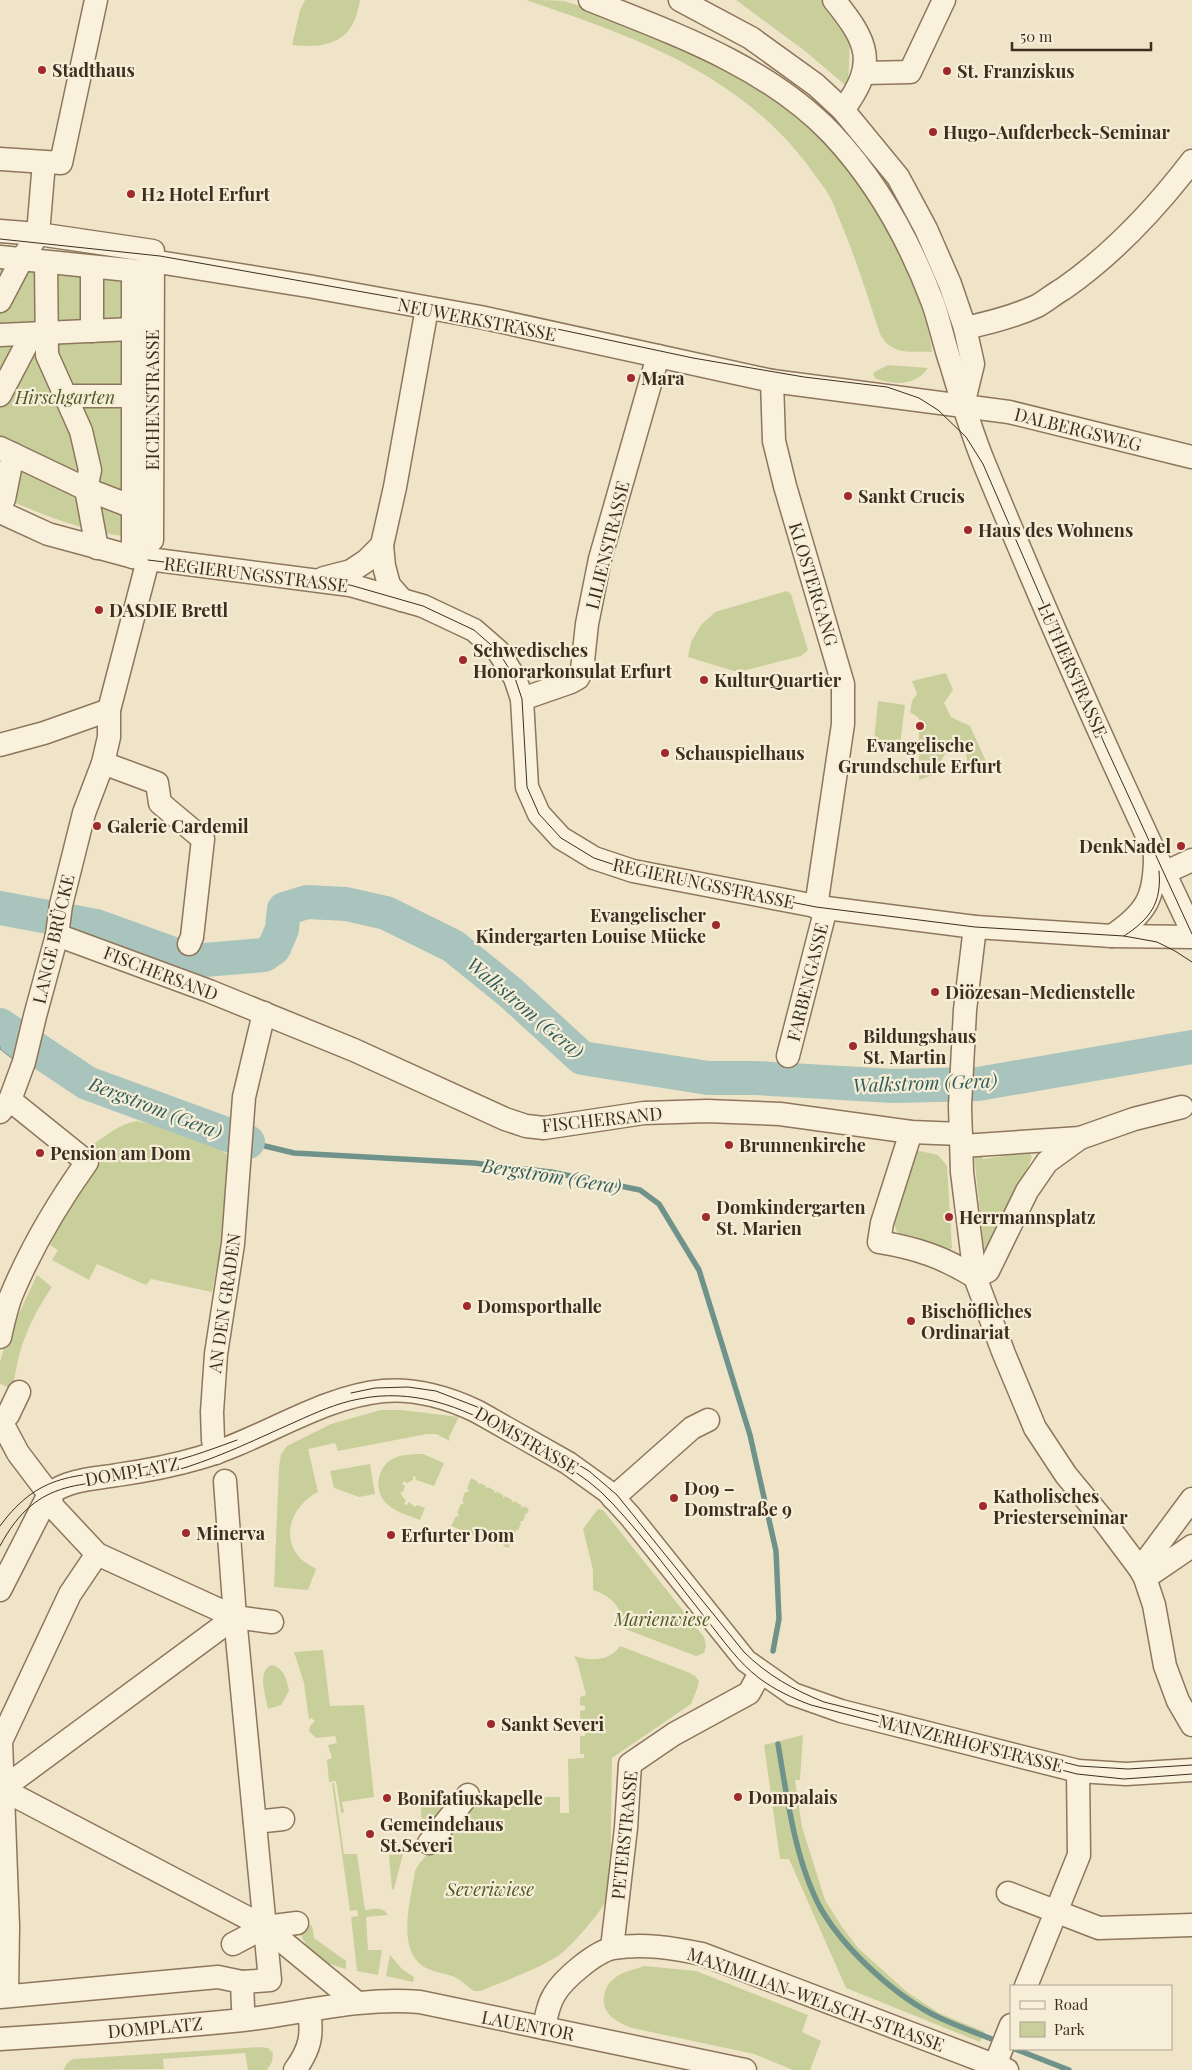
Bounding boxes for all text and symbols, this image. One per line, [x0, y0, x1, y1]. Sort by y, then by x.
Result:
scale bar [1012, 20, 1151, 52]
text: 50 m [1020, 26, 1053, 46]
place label: Stadthaus [52, 58, 135, 82]
place label: St. Franziskus [957, 59, 1075, 83]
marker: Stadthaus [36, 64, 48, 76]
marker: St. Franziskus [941, 65, 953, 77]
place label: Hugo-Aufderbeck-Seminar [943, 120, 1170, 144]
marker: Hugo-Aufderbeck-Seminar [927, 126, 939, 138]
place label: H2 Hotel Erfurt [141, 182, 271, 206]
marker: H2 Hotel Erfurt [125, 188, 137, 200]
street label: NEUWERKSTRASSE [396, 292, 558, 346]
street label: EICHENSTRASSE [140, 330, 164, 470]
place label: Mara [641, 366, 685, 390]
marker: Mara [625, 372, 637, 384]
park label: Hirschgarten [14, 385, 115, 409]
street label: DALBERGSWEG [1012, 402, 1144, 456]
street label: LILIENSTRASSE [579, 478, 635, 612]
place label: Sankt Crucis [858, 484, 965, 508]
marker: Sankt Crucis [842, 490, 854, 502]
place label: Haus des Wohnens [978, 518, 1133, 542]
street label: KLOSTERGANG [784, 519, 844, 649]
marker: Haus des Wohnens [962, 524, 974, 536]
street label: REGIERUNGSSTRASSE [163, 551, 350, 597]
place label: DASDIE Brettl [109, 598, 229, 622]
street label: LUTHERSTRASSE [1033, 599, 1113, 741]
marker: DASDIE Brettl [93, 604, 105, 616]
place label: Schwedisches Honorarkonsulat Erfurt [473, 638, 672, 683]
marker: Schwedisches Honorarkonsulat Erfurt [457, 654, 469, 666]
place label: KulturQuartier [714, 668, 842, 692]
marker: KulturQuartier [698, 674, 710, 686]
marker: Evangelische Grundschule Erfurt [914, 720, 926, 732]
place label: Evangelische Grundschule Erfurt [838, 733, 1003, 778]
place label: Schauspielhaus [675, 741, 805, 765]
marker: Schauspielhaus [659, 747, 671, 759]
place label: Galerie Cardemil [107, 814, 249, 838]
marker: Galerie Cardemil [91, 820, 103, 832]
place label: DenkNadel [1079, 834, 1171, 858]
marker: DenkNadel [1175, 840, 1187, 852]
street label: REGIERUNGSSTRASSE [611, 852, 797, 914]
street label: LANGE BRÜCKE [26, 872, 80, 1006]
place label: Evangelischer Kindergarten Louise Mücke [475, 903, 707, 948]
marker: Evangelischer Kindergarten Louise Mücke [710, 919, 722, 931]
street label: FARBENGASSE [781, 920, 833, 1044]
street label: FISCHERSAND [100, 940, 222, 1006]
water label: Walkstrom (Gera) [462, 950, 590, 1064]
place label: Diözesan-Medienstelle [945, 980, 1135, 1004]
marker: Diözesan-Medienstelle [929, 986, 941, 998]
place label: Bildungshaus St. Martin [863, 1024, 976, 1069]
marker: Bildungshaus St. Martin [847, 1040, 859, 1052]
water label: Walkstrom (Gera) [852, 1066, 998, 1098]
water label: Bergstrom (Gera) [85, 1069, 226, 1144]
street label: FISCHERSAND [541, 1101, 663, 1137]
place label: Brunnenkirche [739, 1133, 866, 1157]
marker: Brunnenkirche [723, 1139, 735, 1151]
place label: Pension am Dom [50, 1141, 192, 1165]
marker: Pension am Dom [34, 1147, 46, 1159]
water label: Bergstrom (Gera) [480, 1151, 624, 1199]
place label: Domkindergarten St. Marien [716, 1195, 866, 1240]
place label: Herrmannsplatz [959, 1205, 1095, 1229]
marker: Domkindergarten St. Marien [700, 1211, 712, 1223]
marker: Herrmannsplatz [943, 1211, 955, 1223]
street label: AN DEN GRADEN [202, 1231, 246, 1375]
place label: Domsporthalle [477, 1294, 602, 1318]
place label: Bischöfliches Ordinariat [921, 1299, 1032, 1344]
marker: Domsporthalle [461, 1300, 473, 1312]
marker: Bischöfliches Ordinariat [905, 1315, 917, 1327]
street label: DOMSTRASSE [471, 1401, 583, 1479]
street label: DOMPLATZ [83, 1451, 181, 1491]
place label: D09 – Domstraße 9 [684, 1476, 792, 1521]
place label: Katholisches Priesterseminar [993, 1484, 1128, 1529]
marker: D09 – Domstraße 9 [668, 1492, 680, 1504]
marker: Katholisches Priesterseminar [977, 1500, 989, 1512]
place label: Minerva [196, 1521, 266, 1545]
place label: Erfurter Dom [401, 1523, 515, 1547]
marker: Minerva [180, 1527, 192, 1539]
marker: Erfurter Dom [385, 1529, 397, 1541]
park label: Marienwiese [613, 1607, 710, 1631]
street label: MAINZERHOFSTRASSE [876, 1708, 1066, 1778]
place label: Sankt Severi [501, 1712, 604, 1736]
marker: Sankt Severi [485, 1718, 497, 1730]
street label: PETERSTRASSE [605, 1769, 643, 1901]
place label: Dompalais [748, 1785, 837, 1809]
place label: Bonifatiuskapelle [397, 1786, 543, 1810]
marker: Dompalais [732, 1791, 744, 1803]
marker: Bonifatiuskapelle [381, 1792, 393, 1804]
place label: Gemeindehaus St.Severi [380, 1812, 504, 1857]
marker: Gemeindehaus St.Severi [364, 1828, 376, 1840]
park label: Severiwiese [445, 1877, 534, 1901]
street label: MAXIMILIAN-WELSCH-STRASSE [684, 1941, 948, 2057]
legend [1010, 1985, 1172, 2050]
text: Road [1054, 1994, 1088, 2014]
street label: LAUENTOR [480, 2004, 577, 2046]
street label: DOMPLATZ [106, 2011, 204, 2043]
text: Park [1054, 2019, 1086, 2039]

